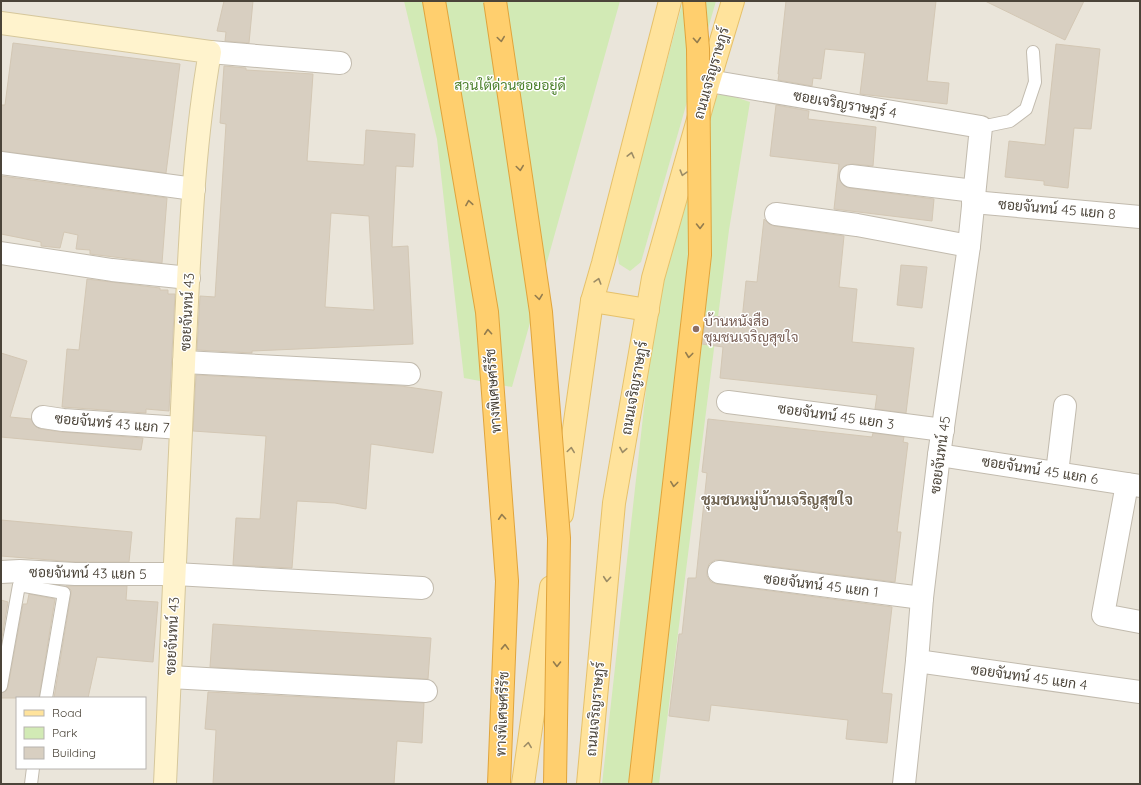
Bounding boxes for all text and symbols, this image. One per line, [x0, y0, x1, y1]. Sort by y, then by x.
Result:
street label: ถนนเจริญราษฎร์ [689, 25, 733, 121]
one-way arrow [496, 36, 505, 43]
one-way arrow [692, 37, 701, 43]
park label: สวนใต้ด่วนซอยอยู่ดี [454, 76, 566, 95]
street label: ซอยเจริญราษฎร์ 4 [792, 86, 898, 122]
one-way arrow [626, 152, 635, 159]
one-way arrow [515, 165, 524, 171]
one-way arrow [679, 169, 688, 176]
street label: ซอยจันทน์ 45 แยก 8 [997, 195, 1117, 223]
one-way arrow [465, 200, 473, 207]
one-way arrow [696, 223, 704, 229]
street label: ซอยจันทน์ 43 [176, 272, 198, 352]
one-way arrow [593, 278, 602, 285]
one-way arrow [534, 294, 543, 300]
place label: บ้านหนังสือ ชุมชนเจริญสุขใจ [704, 312, 799, 347]
marker: บ้านหนังสือ ชุมชนเจริญสุขใจ [691, 324, 701, 334]
one-way arrow [484, 329, 493, 335]
street label: ถนนเจริญราษฎร์ [617, 340, 651, 436]
street label: ทางพิเศษศรีรัช [481, 348, 505, 434]
one-way arrow [685, 352, 694, 358]
street label: ซอยจันทน์ 45 แยก 3 [776, 399, 896, 433]
street label: ซอยจันทร์ 43 แยก 7 [54, 409, 170, 437]
street label: ซอยจันทน์ 45 [926, 415, 954, 495]
one-way arrow [566, 447, 575, 454]
one-way arrow [619, 447, 628, 453]
street label: ซอยจันทน์ 45 แยก 6 [980, 452, 1100, 488]
one-way arrow [670, 481, 679, 487]
district label: ชุมชนหมู่บ้านเจริญสุขใจ [701, 490, 853, 511]
one-way arrow [498, 514, 507, 520]
street label: ซอยจันทน์ 43 แยก 5 [29, 563, 147, 583]
street label: ซอยจันทน์ 45 แยก 1 [763, 569, 879, 601]
one-way arrow [602, 576, 611, 582]
street label: ซอยจันทน์ 43 [161, 596, 183, 676]
one-way arrow [500, 644, 509, 650]
street label: ซอยจันทน์ 45 แยก 4 [969, 660, 1089, 694]
one-way arrow [552, 661, 561, 667]
street label: ถนนเจริญราษฎร์ [582, 661, 608, 757]
street label: ทางพิเศษศรีรัช [492, 671, 512, 757]
legend [16, 697, 146, 769]
text: Road [52, 705, 82, 720]
text: Park [52, 725, 77, 740]
one-way arrow [523, 742, 532, 748]
text: Building [52, 745, 96, 760]

